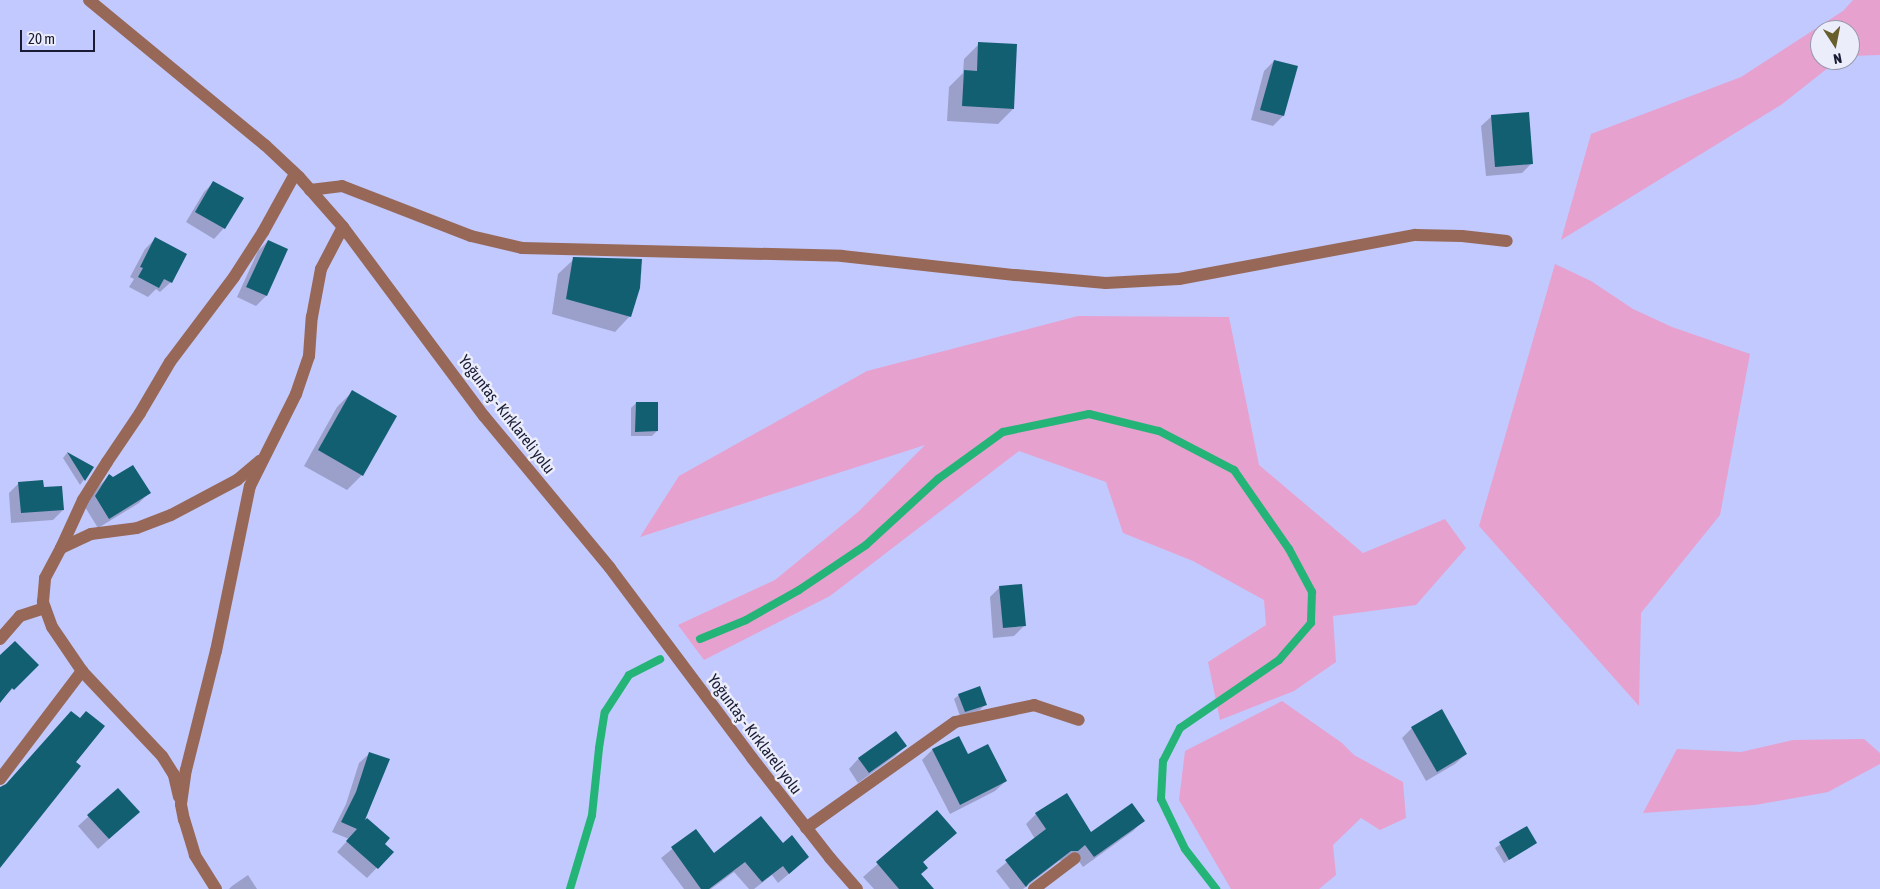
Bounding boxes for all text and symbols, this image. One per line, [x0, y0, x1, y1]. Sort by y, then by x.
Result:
scale bar [22, 20, 98, 52]
north arrow [1810, 20, 1860, 70]
text: 20 m [28, 30, 55, 47]
text: N [1832, 50, 1843, 67]
street label: Yoğuntaş - Kırklareli yolu [455, 351, 559, 477]
street label: Yoğuntaş - Kırklareli yolu [704, 670, 806, 798]

